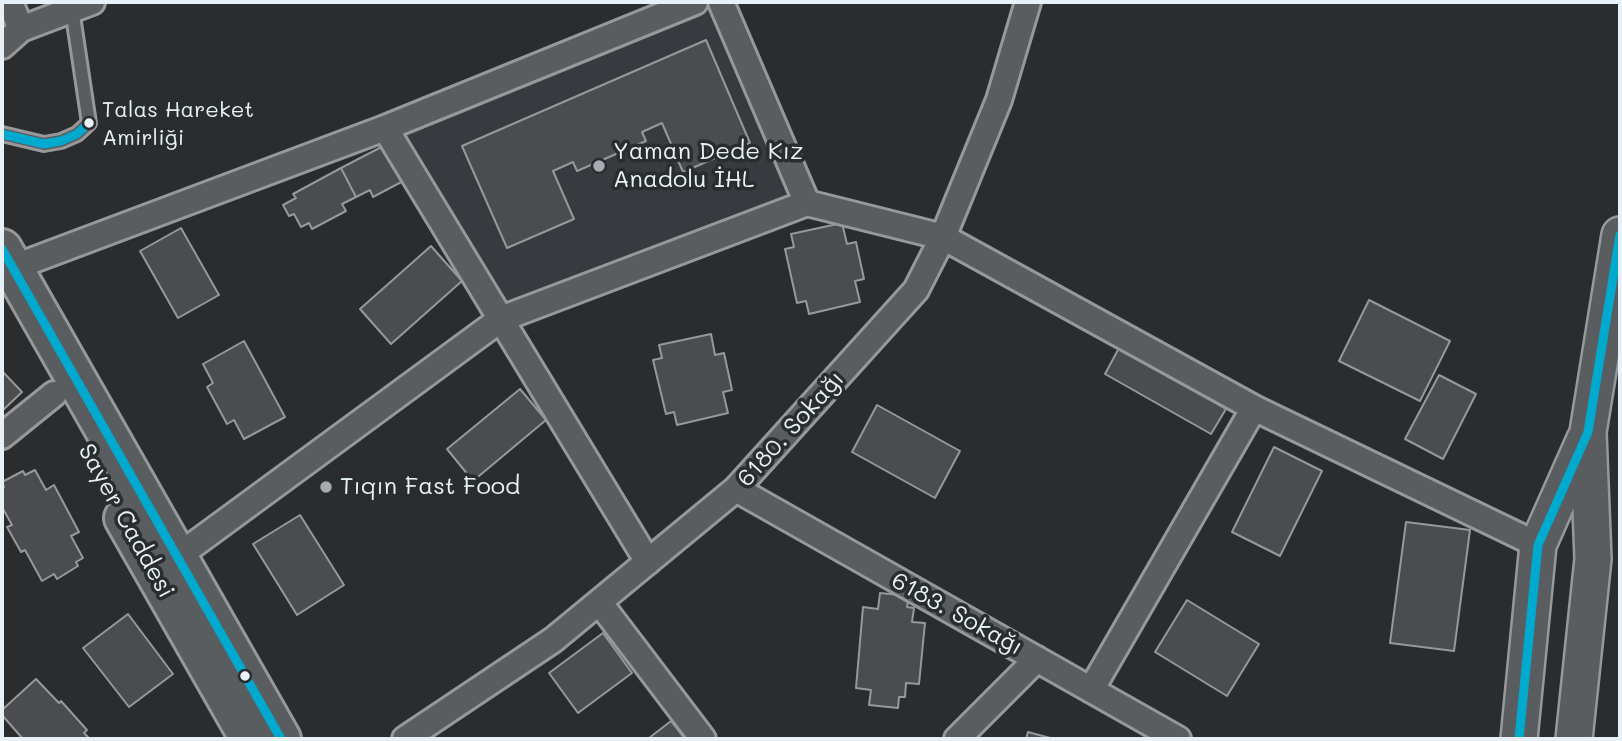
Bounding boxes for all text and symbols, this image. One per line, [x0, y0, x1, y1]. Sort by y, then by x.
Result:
place label: Talas Hareket Amirliği [102, 97, 254, 148]
marker: Talas Hareket Amirliği [82, 116, 96, 130]
place label: Yaman Dede Kız Anadolu İHL [613, 138, 803, 194]
marker: Yaman Dede Kız Anadolu İHL [591, 158, 607, 174]
street label: 6180. Sokağı [731, 365, 851, 493]
street label: Sayer Caddesi [72, 439, 180, 603]
place label: Tıqın Fast Food [340, 473, 520, 501]
marker: Tıqın Fast Food [318, 479, 334, 495]
street label: 6183. Sokağı [886, 566, 1028, 662]
unlabelled marker [238, 669, 252, 683]

